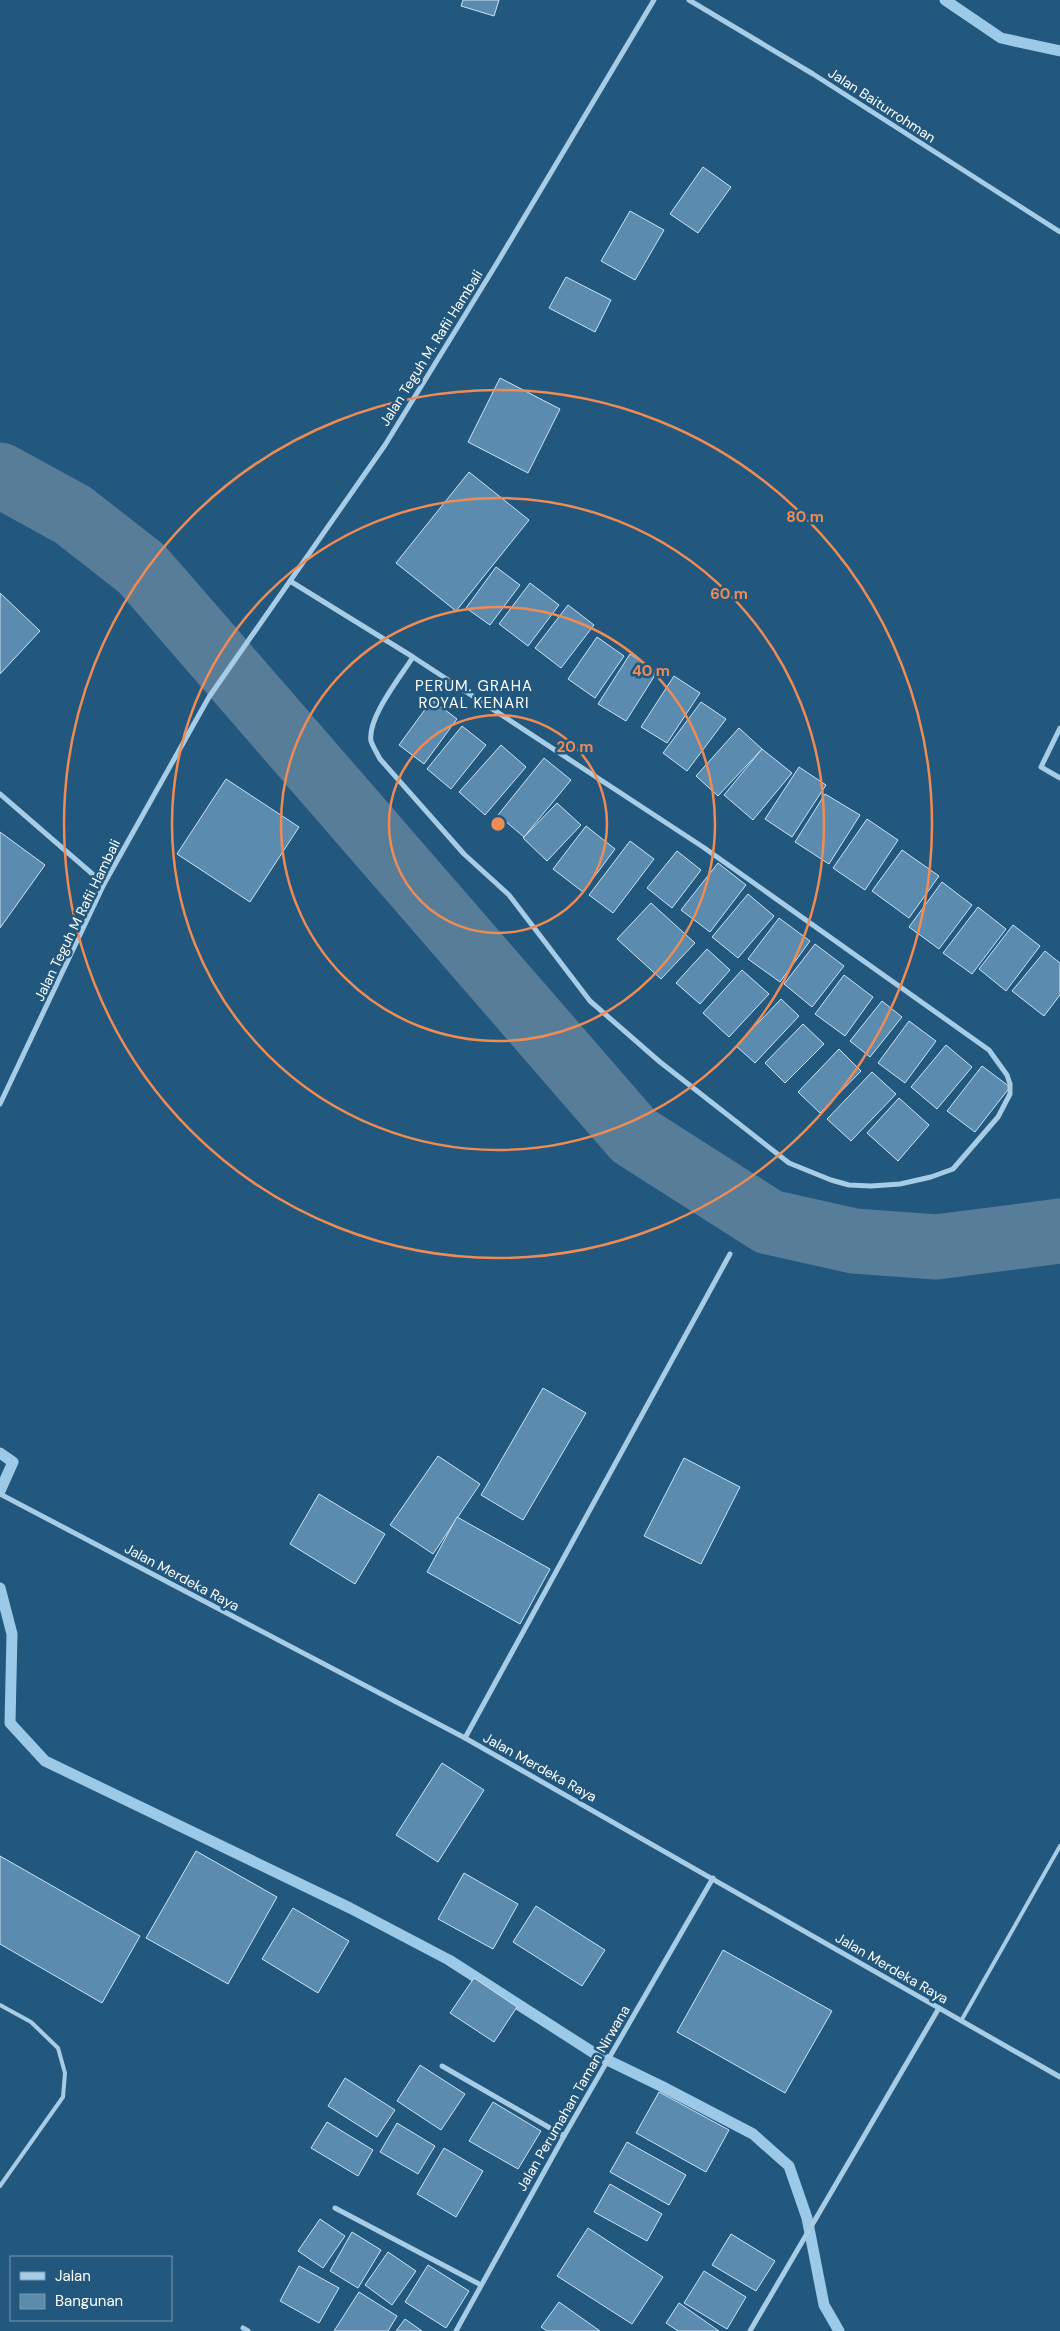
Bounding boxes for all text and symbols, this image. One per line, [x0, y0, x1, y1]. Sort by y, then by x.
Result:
street label: Jalan Baiturrohman [825, 64, 939, 146]
street label: Jalan Teguh M. Rafii Hambali [375, 267, 487, 429]
text: 80 m [786, 507, 824, 527]
text: 60 m [710, 584, 748, 604]
text: 40 m [632, 661, 670, 681]
district label: PERUM. GRAHA ROYAL KENARI [415, 676, 533, 713]
text: 20 m [557, 737, 593, 757]
centre of rings [489, 815, 507, 833]
street label: Jalan Teguh M Rafii Hambali [30, 836, 124, 1004]
street label: Jalan Merdeka Raya [122, 1539, 242, 1615]
street label: Jalan Merdeka Raya [480, 1728, 600, 1806]
street label: Jalan Merdeka Raya [832, 1928, 952, 2008]
street label: Jalan Perumahan Taman Nirwana [512, 2002, 634, 2194]
legend [10, 2256, 172, 2321]
text: Jalan [55, 2266, 91, 2286]
text: Bangunan [55, 2291, 123, 2311]

